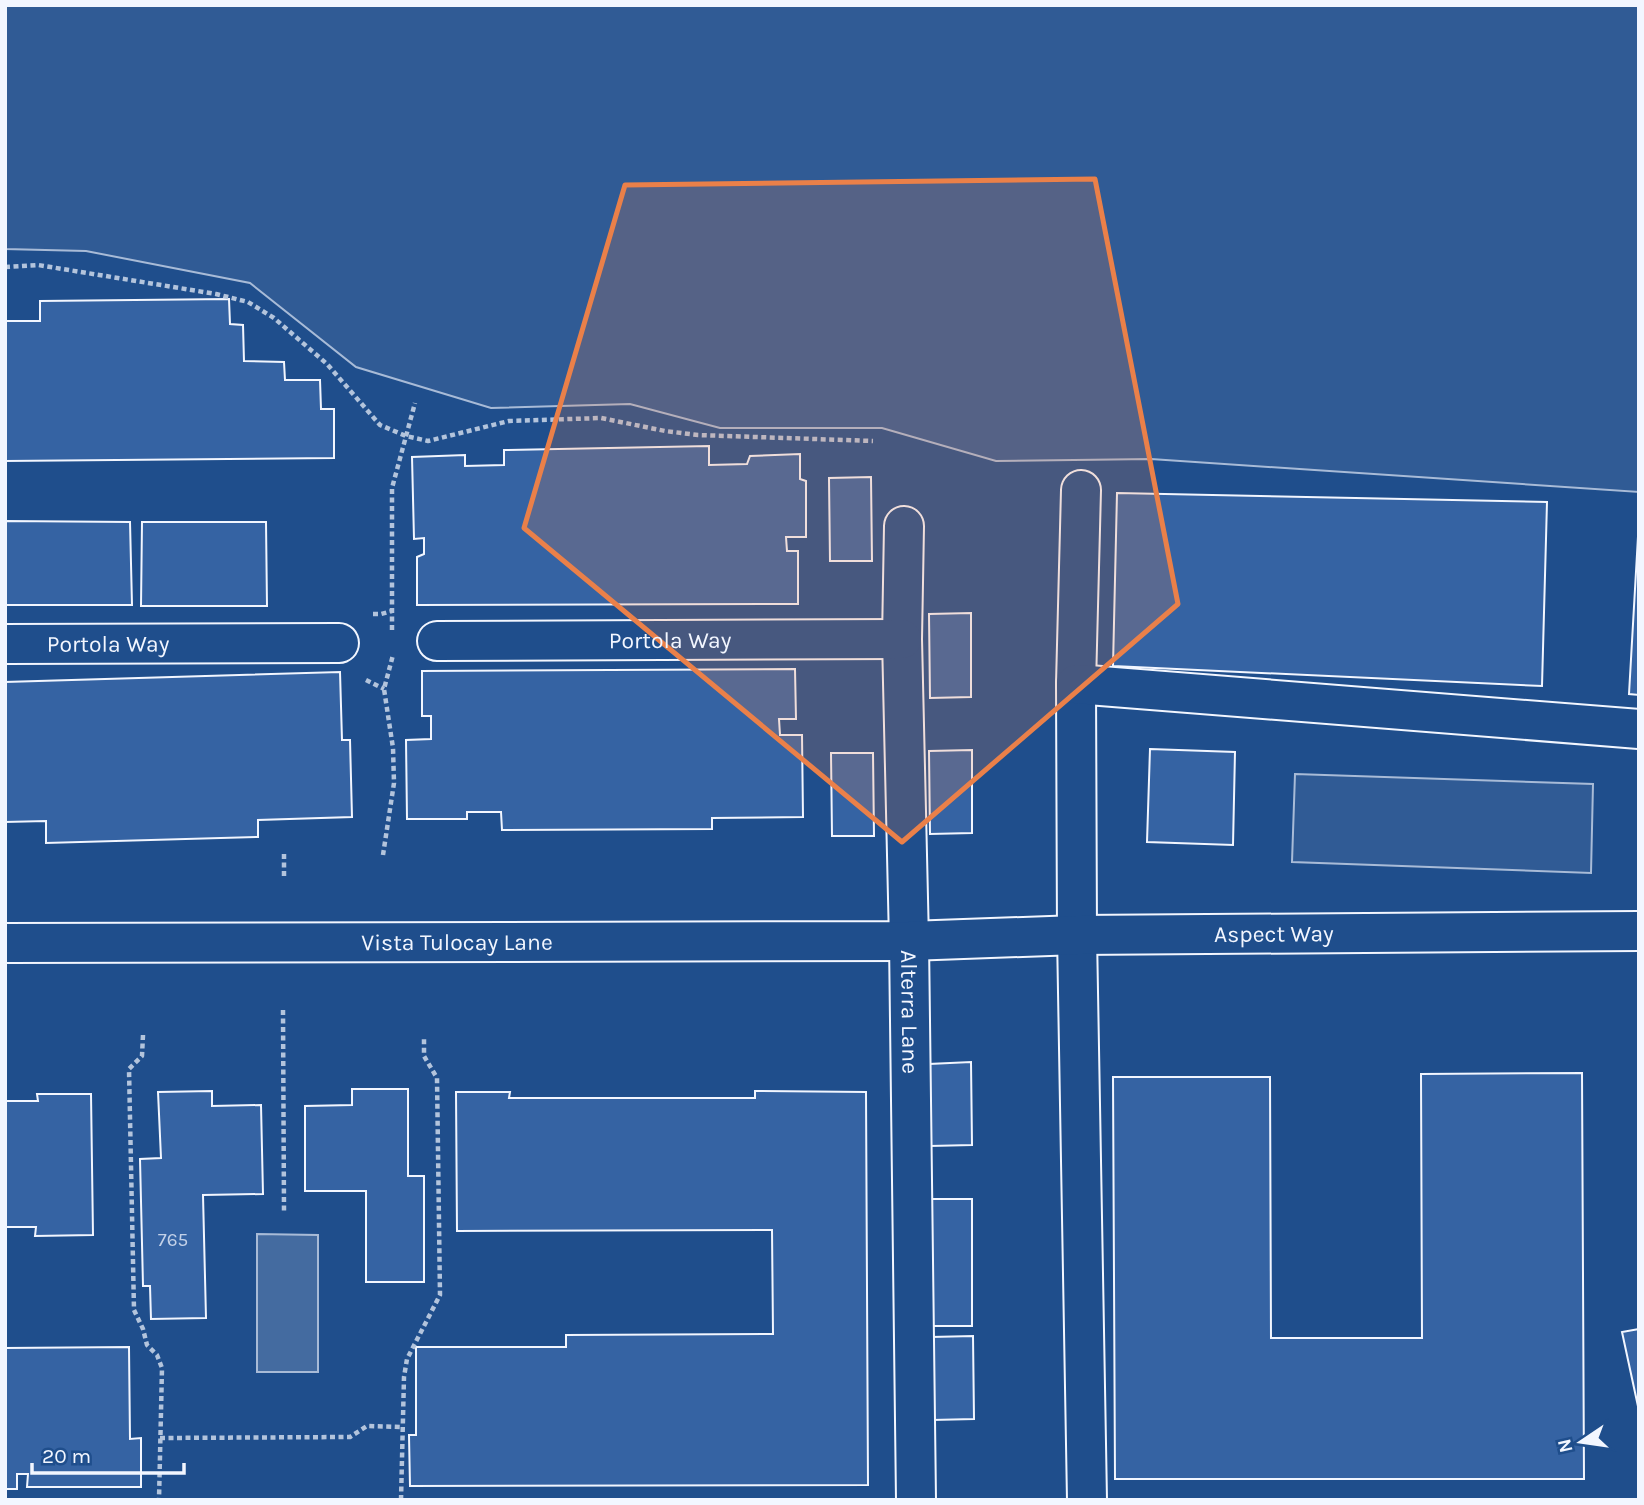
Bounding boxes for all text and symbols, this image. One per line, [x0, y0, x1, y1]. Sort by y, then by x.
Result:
street label: Portola Way [609, 626, 732, 654]
street label: Portola Way [47, 630, 170, 657]
street label: Aspect Way [1214, 920, 1334, 948]
street label: Vista Tulocay Lane [361, 928, 553, 956]
street label: Alterra Lane [896, 950, 924, 1074]
house number: 765 [158, 1229, 188, 1251]
north arrow [1546, 1407, 1616, 1477]
scale bar [32, 1432, 184, 1476]
text: N [1553, 1436, 1578, 1455]
text: 20 m [42, 1444, 91, 1468]

